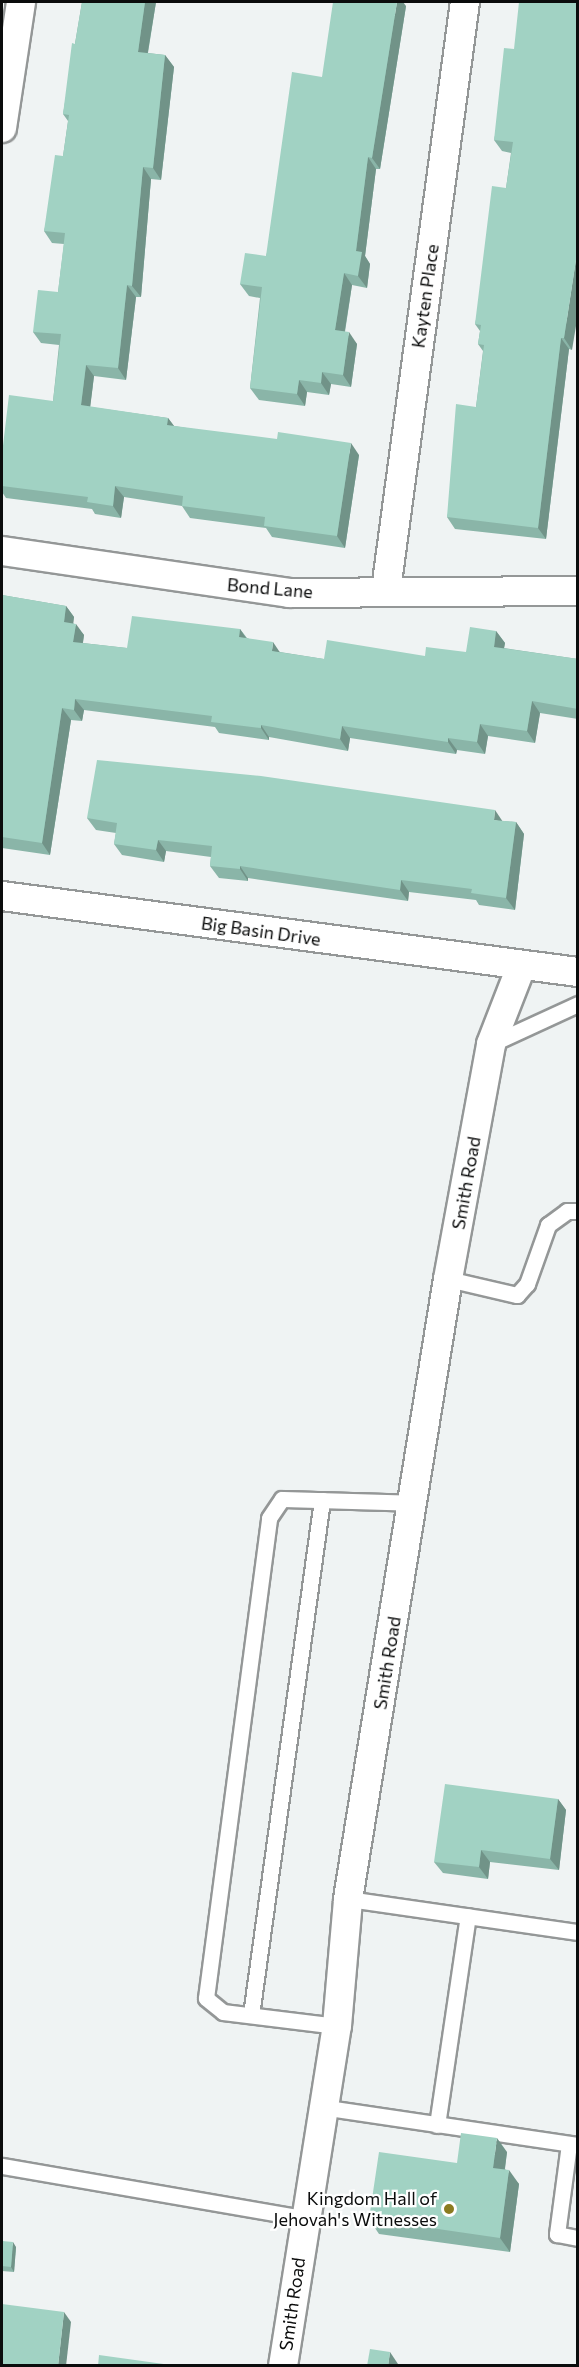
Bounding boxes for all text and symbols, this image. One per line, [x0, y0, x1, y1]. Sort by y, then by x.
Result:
street label: Kayten Place [407, 243, 443, 349]
street label: Bond Lane [226, 573, 314, 603]
street label: Big Basin Drive [200, 912, 322, 950]
street label: Smith Road [447, 1135, 485, 1231]
street label: Smith Road [369, 1615, 405, 1711]
place label: Kingdom Hall of Jehovah's Witnesses [273, 2188, 437, 2230]
marker: Kingdom Hall of Jehovah's Witnesses [442, 2202, 456, 2216]
street label: Smith Road [275, 2256, 309, 2352]

